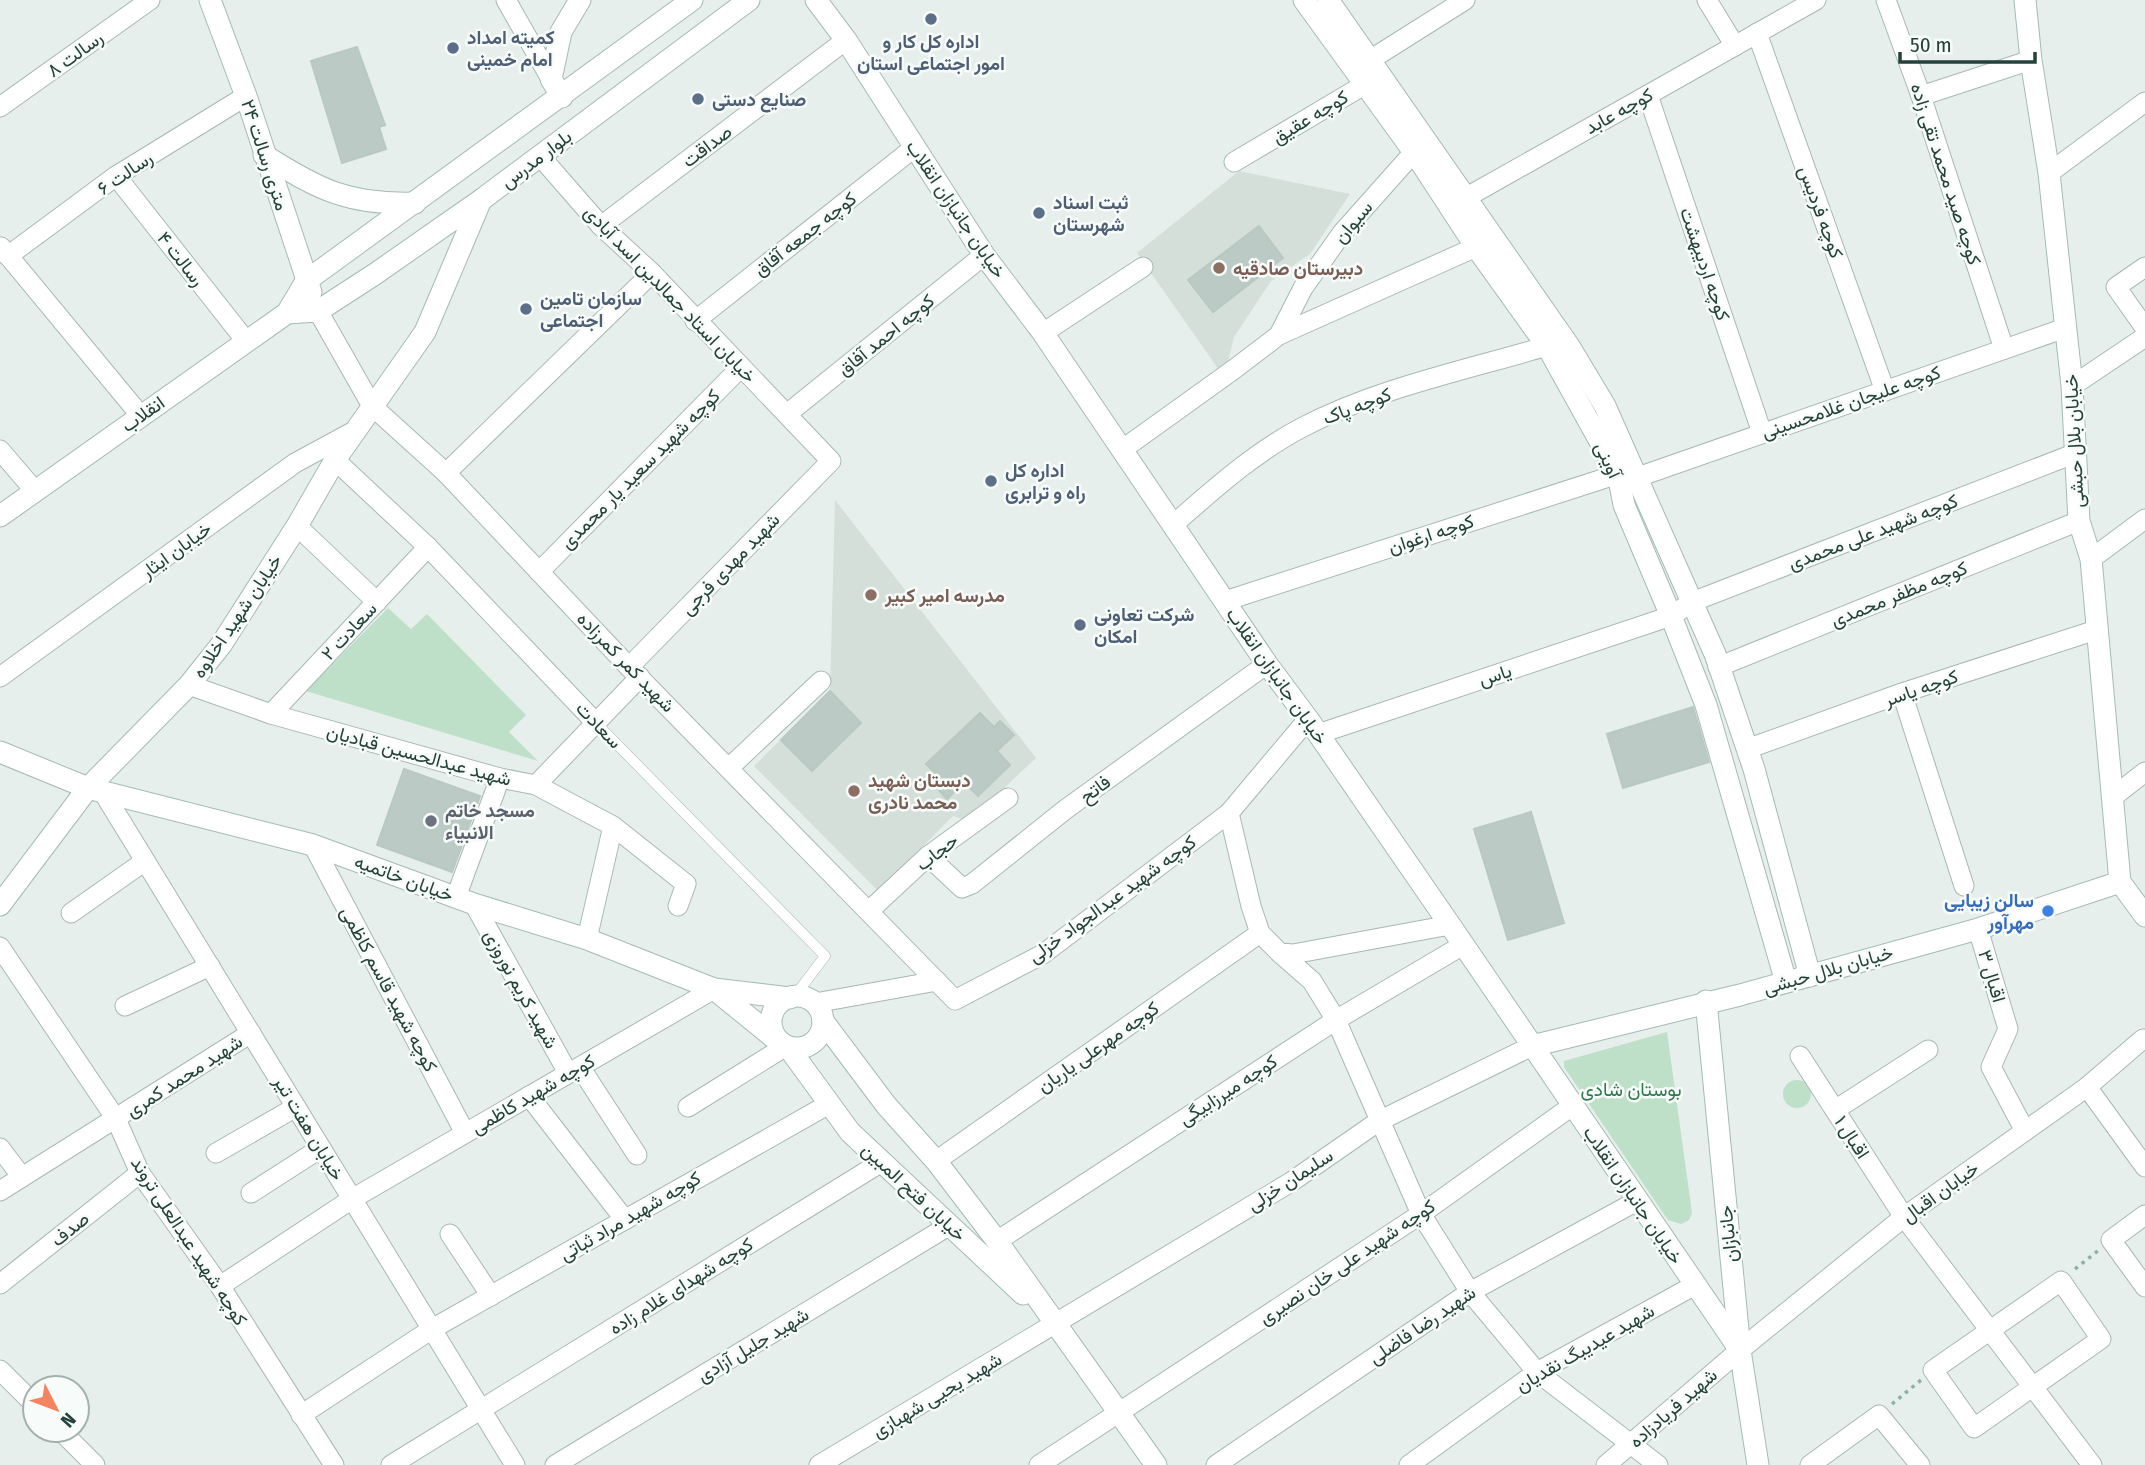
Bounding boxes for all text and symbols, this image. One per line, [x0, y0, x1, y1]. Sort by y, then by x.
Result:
marker: اداره کل کار و امور اجتماعی استان [923, 11, 939, 27]
scale bar [1900, 21, 2035, 65]
street label: رسالت ۸ [42, 26, 108, 82]
place label: کمیته امداد امام خمینی [467, 26, 555, 72]
place label: اداره کل کار و امور اجتماعی استان [857, 30, 1005, 76]
text: 50 m [1910, 32, 1952, 58]
marker: کمیته امداد امام خمینی [445, 40, 461, 56]
street label: کوچه صید محمد تقی زاده [1904, 80, 1986, 268]
street label: کوچه عابد [1581, 83, 1658, 141]
street label: کوچه عقیق [1268, 85, 1353, 150]
place label: صنایع دستی [712, 88, 806, 113]
marker: صنایع دستی [690, 91, 706, 107]
street label: ۲۴ متری رسالت [236, 97, 294, 213]
street label: صداقت [677, 120, 737, 172]
street label: بلوار مدرس [496, 125, 576, 193]
street label: خیابان جانبازان انقلاب [901, 136, 1011, 282]
street label: رسالت ۶ [93, 146, 157, 200]
street label: کوچه فردیس [1792, 162, 1848, 262]
street label: کوچه جمعه آفاق [749, 187, 862, 283]
place label: ثبت اسناد شهرستان [1053, 191, 1129, 237]
street label: سیوان [1329, 196, 1377, 248]
street label: خیابان استاد جمالدین اسد آبادی [579, 200, 761, 388]
street label: کوچه اردیبهشت [1673, 204, 1735, 324]
marker: ثبت اسناد شهرستان [1031, 205, 1047, 221]
street label: رسالت ۴ [152, 227, 210, 291]
place label: دبیرستان صادقیه [1233, 257, 1363, 281]
marker: دبیرستان صادقیه [1211, 260, 1227, 276]
place label: سازمان تامین اجتماعی [540, 287, 642, 332]
street label: کوچه احمد آفاق [833, 289, 940, 383]
marker: سازمان تامین اجتماعی [518, 301, 534, 317]
street label: کوچه علیجان غلامحسینی [1758, 361, 1944, 445]
street label: خیابان بلال حبشی [2059, 374, 2089, 508]
street label: کوچه پاک [1320, 382, 1395, 431]
street label: کوچه شهید سعید یار محمدی [555, 384, 726, 555]
street label: انقلاب [117, 391, 169, 437]
street label: آوینی [1590, 438, 1627, 483]
place label: اداره کل راه و ترابری [1005, 459, 1086, 505]
marker: اداره کل راه و ترابری [983, 473, 999, 489]
street label: کوچه شهید علی محمدی [1785, 489, 1962, 577]
street label: شهید مهدی فرجی [676, 508, 785, 620]
street label: کوچه ارغوان [1385, 509, 1477, 561]
street label: خیابان ایثار [135, 517, 216, 584]
street label: خیابان شهید اخلاوه [187, 550, 287, 682]
street label: کوچه مظفر محمدی [1827, 556, 1972, 634]
place label: مدرسه امیر کبیر [884, 584, 1005, 608]
marker: مدرسه امیر کبیر [863, 587, 879, 603]
street label: سعادت ۲ [316, 597, 382, 665]
place label: شرکت تعاونی امکان [1094, 603, 1194, 648]
street label: خیابان جانبازان انقلاب [1221, 603, 1333, 749]
street label: شهید کمر کمرزاده [572, 607, 680, 717]
marker: شرکت تعاونی امکان [1072, 617, 1088, 633]
street label: یاس [1476, 659, 1514, 691]
street label: کوچه یاسر [1880, 665, 1962, 714]
street label: سعادت [571, 697, 627, 753]
street label: شهید عبدالحسین قبادیان [324, 719, 514, 791]
place label: دبستان شهید محمد نادری [868, 769, 971, 815]
street label: فاتح [1075, 770, 1116, 809]
marker: دبستان شهید محمد نادری [846, 783, 862, 799]
place label: مسجد خاتم الانبیاء [445, 799, 535, 844]
marker: مسجد خاتم الانبیاء [423, 813, 439, 829]
street label: حجاب [911, 828, 963, 876]
street label: کوچه شهید عبدالجواد خزلی [1023, 830, 1202, 969]
street label: خیابان خاتمیه [351, 849, 457, 907]
place label: سالن زیبایی مهرآور [1944, 889, 2034, 935]
street label: کوچه شهید قاسم کاظمی [334, 902, 442, 1077]
marker: سالن زیبایی مهرآور [2040, 903, 2056, 919]
street label: شهید کریم نوروزی [478, 925, 563, 1053]
street label: خیابان بلال حبشی [1760, 940, 1896, 1000]
street label: اقبال ۳ [1973, 947, 2011, 1005]
street label: کوچه مهرعلی یاریان [1033, 996, 1164, 1099]
street label: شهید محمد کمری [121, 1030, 247, 1122]
street label: کوچه شهید کاظمی [467, 1049, 600, 1140]
street label: کوچه میرزابیگی [1174, 1050, 1283, 1132]
street label: خیابان هفت تیر [268, 1071, 349, 1184]
park label: بوستان شادی [1580, 1078, 1682, 1101]
street label: اقبال ۱ [1830, 1111, 1874, 1163]
street label: خیابان جانبازان انقلاب [1578, 1122, 1688, 1268]
street label: خیابان فتح المبین [856, 1138, 971, 1248]
street label: سلیمان خزلی [1243, 1144, 1337, 1216]
street label: کوچه شهید عبدالعلی تروند [124, 1152, 252, 1331]
street label: خیابان اقبال [1897, 1156, 1983, 1228]
street label: کوچه شهید مراد ثباتی [555, 1166, 706, 1268]
street label: کوچه شهید علی خان نصیری [1254, 1194, 1441, 1331]
street label: جانبازان [1714, 1204, 1742, 1264]
street label: صدف [46, 1207, 94, 1251]
street label: کوچه شهدای غلام زاده [605, 1232, 758, 1341]
street label: شهید رضا فاضلی [1364, 1281, 1480, 1369]
street label: شهید عیدیبگ نقدیان [1512, 1299, 1658, 1397]
street label: شهید جلیل آزادی [693, 1303, 813, 1387]
street label: شهید یحیی شهبازی [868, 1347, 1006, 1443]
street label: شهید فریادزاده [1624, 1363, 1722, 1453]
north arrow [21, 1374, 91, 1444]
text: N [56, 1408, 81, 1432]

